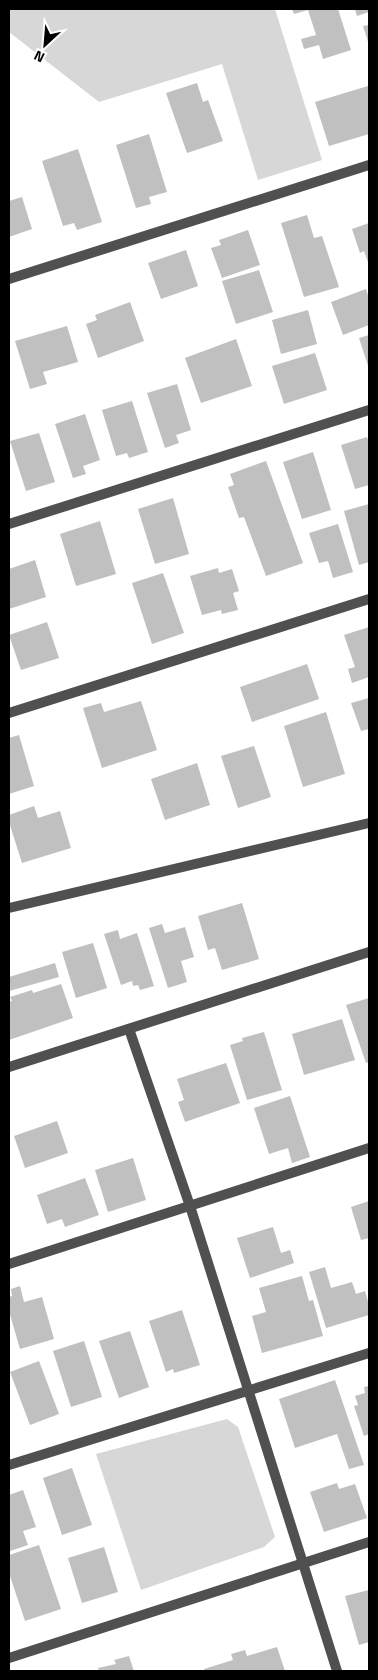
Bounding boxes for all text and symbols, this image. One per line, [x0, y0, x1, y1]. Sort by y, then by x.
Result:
north arrow [20, 20, 70, 70]
text: N [30, 46, 48, 69]

